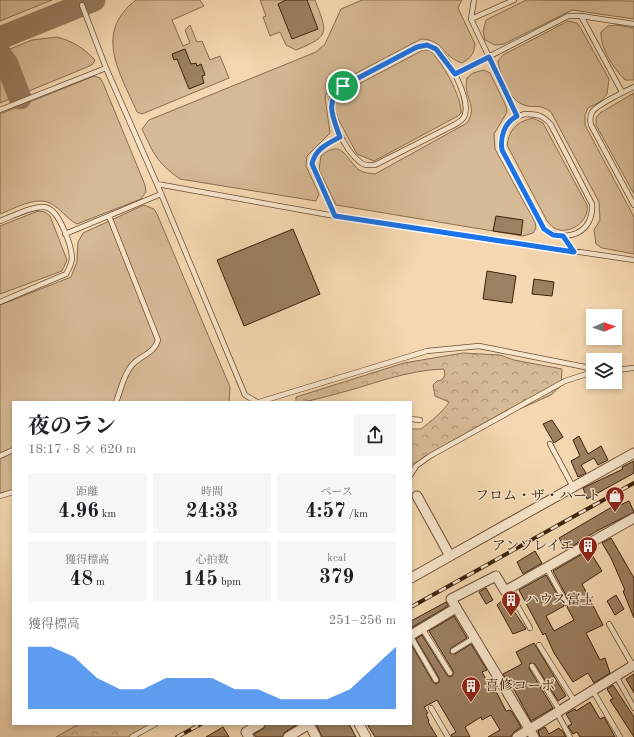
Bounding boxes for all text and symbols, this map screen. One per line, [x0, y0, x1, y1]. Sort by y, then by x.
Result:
pin [326, 69, 360, 103]
icon: arrive [332, 75, 354, 97]
north arrow [586, 309, 622, 345]
map controls [586, 309, 622, 389]
button: layers [586, 353, 622, 389]
button: share [354, 414, 396, 456]
text: 夜のラン [28, 416, 116, 438]
text: 18:17 · 8 × 620 m [28, 443, 136, 456]
shop icon: フロム・ザ・ハート [604, 485, 626, 513]
text: 距離 [76, 487, 98, 498]
text: 時間 [201, 487, 223, 498]
text: ペース [320, 487, 353, 498]
place label: フロム・ザ・ハート [475, 488, 601, 503]
text: 4.96 [58, 502, 99, 522]
text: 24:33 [186, 502, 238, 522]
text: 4:57 [305, 502, 346, 522]
text: km [99, 509, 116, 520]
text: /km [346, 509, 368, 520]
building icon: アンソレイエ [577, 535, 599, 563]
place label: アンソレイエ [492, 539, 574, 553]
text: kcal [327, 553, 346, 564]
text: 獲得標高 [65, 555, 109, 566]
text: 心拍数 [195, 555, 228, 566]
text: 379 [319, 568, 354, 588]
text: 48 [70, 570, 93, 590]
text: 145 [183, 570, 218, 590]
text: m [93, 577, 105, 588]
text: bpm [218, 577, 241, 588]
building icon: ハウス富士 [500, 589, 522, 617]
place label: ハウス富士 [525, 592, 595, 607]
text: 251–256 m [329, 614, 396, 627]
text: 獲得標高 [28, 618, 80, 631]
building icon: 喜修コーポ [460, 675, 482, 703]
place label: 喜修コーポ [485, 678, 555, 693]

